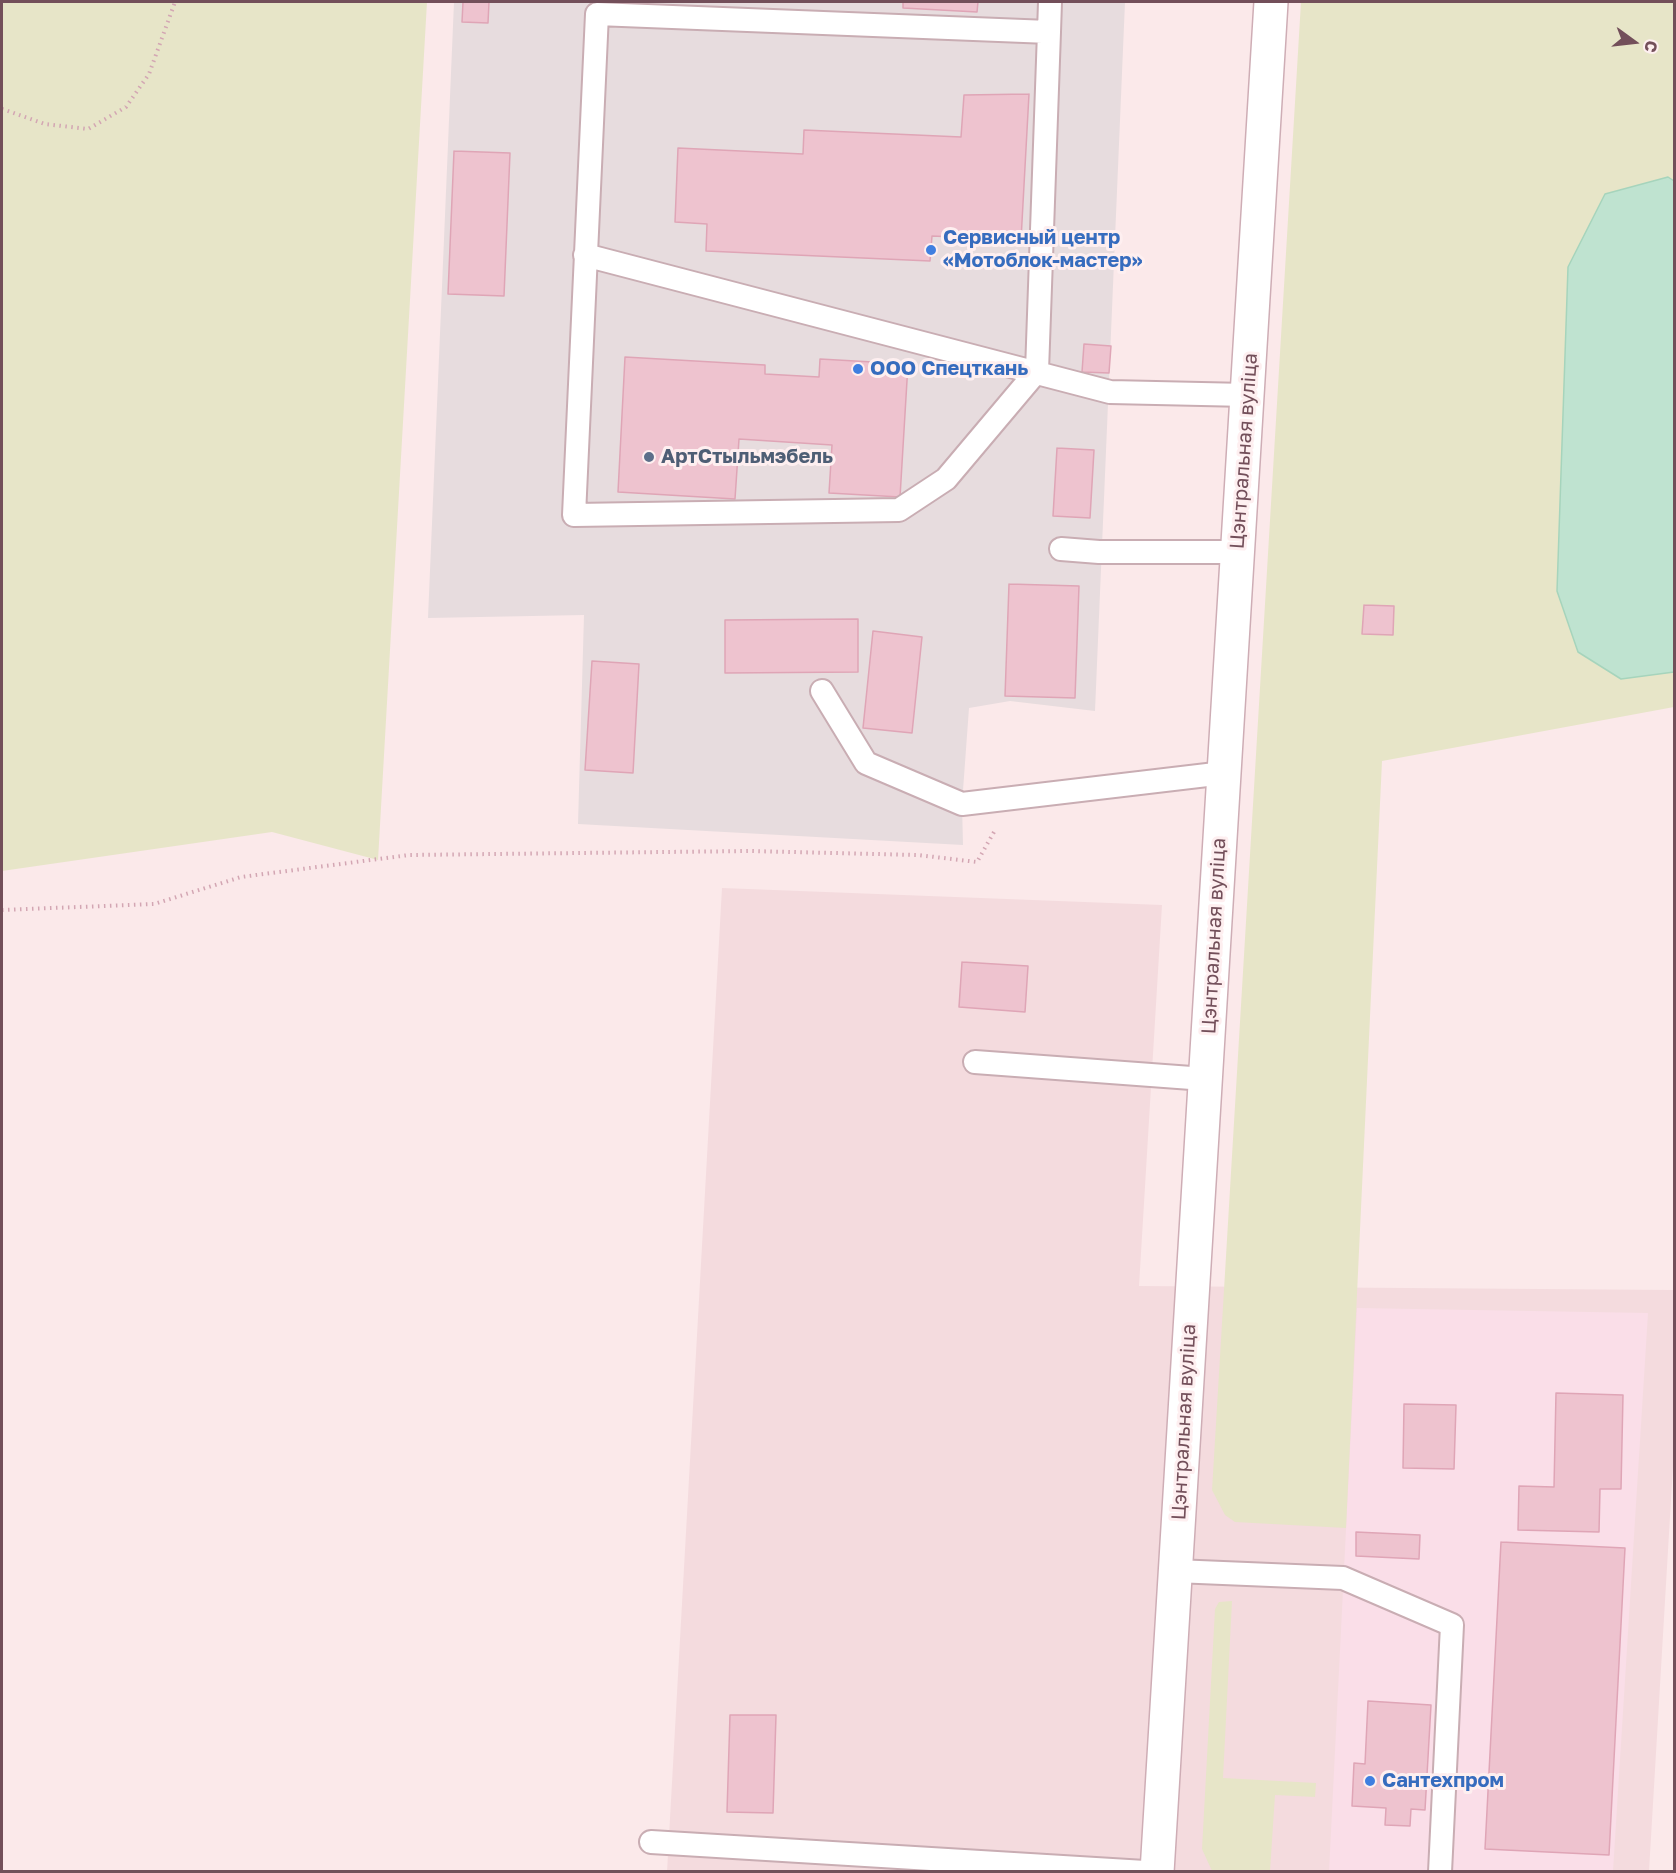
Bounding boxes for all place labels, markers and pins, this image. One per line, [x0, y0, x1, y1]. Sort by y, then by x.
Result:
place label: Сервисный центр «Мотоблок-мастер» [943, 226, 1142, 273]
marker: Сервисный центр «Мотоблок-мастер» [924, 243, 938, 257]
place label: ООО Спецткань [870, 357, 1028, 381]
marker: ООО Спецткань [851, 362, 865, 376]
place label: АртСтыльмэбель [661, 445, 833, 469]
marker: АртСтыльмэбель [642, 450, 656, 464]
place label: Сантехпром [1382, 1769, 1504, 1793]
marker: Сантехпром [1363, 1774, 1377, 1788]

